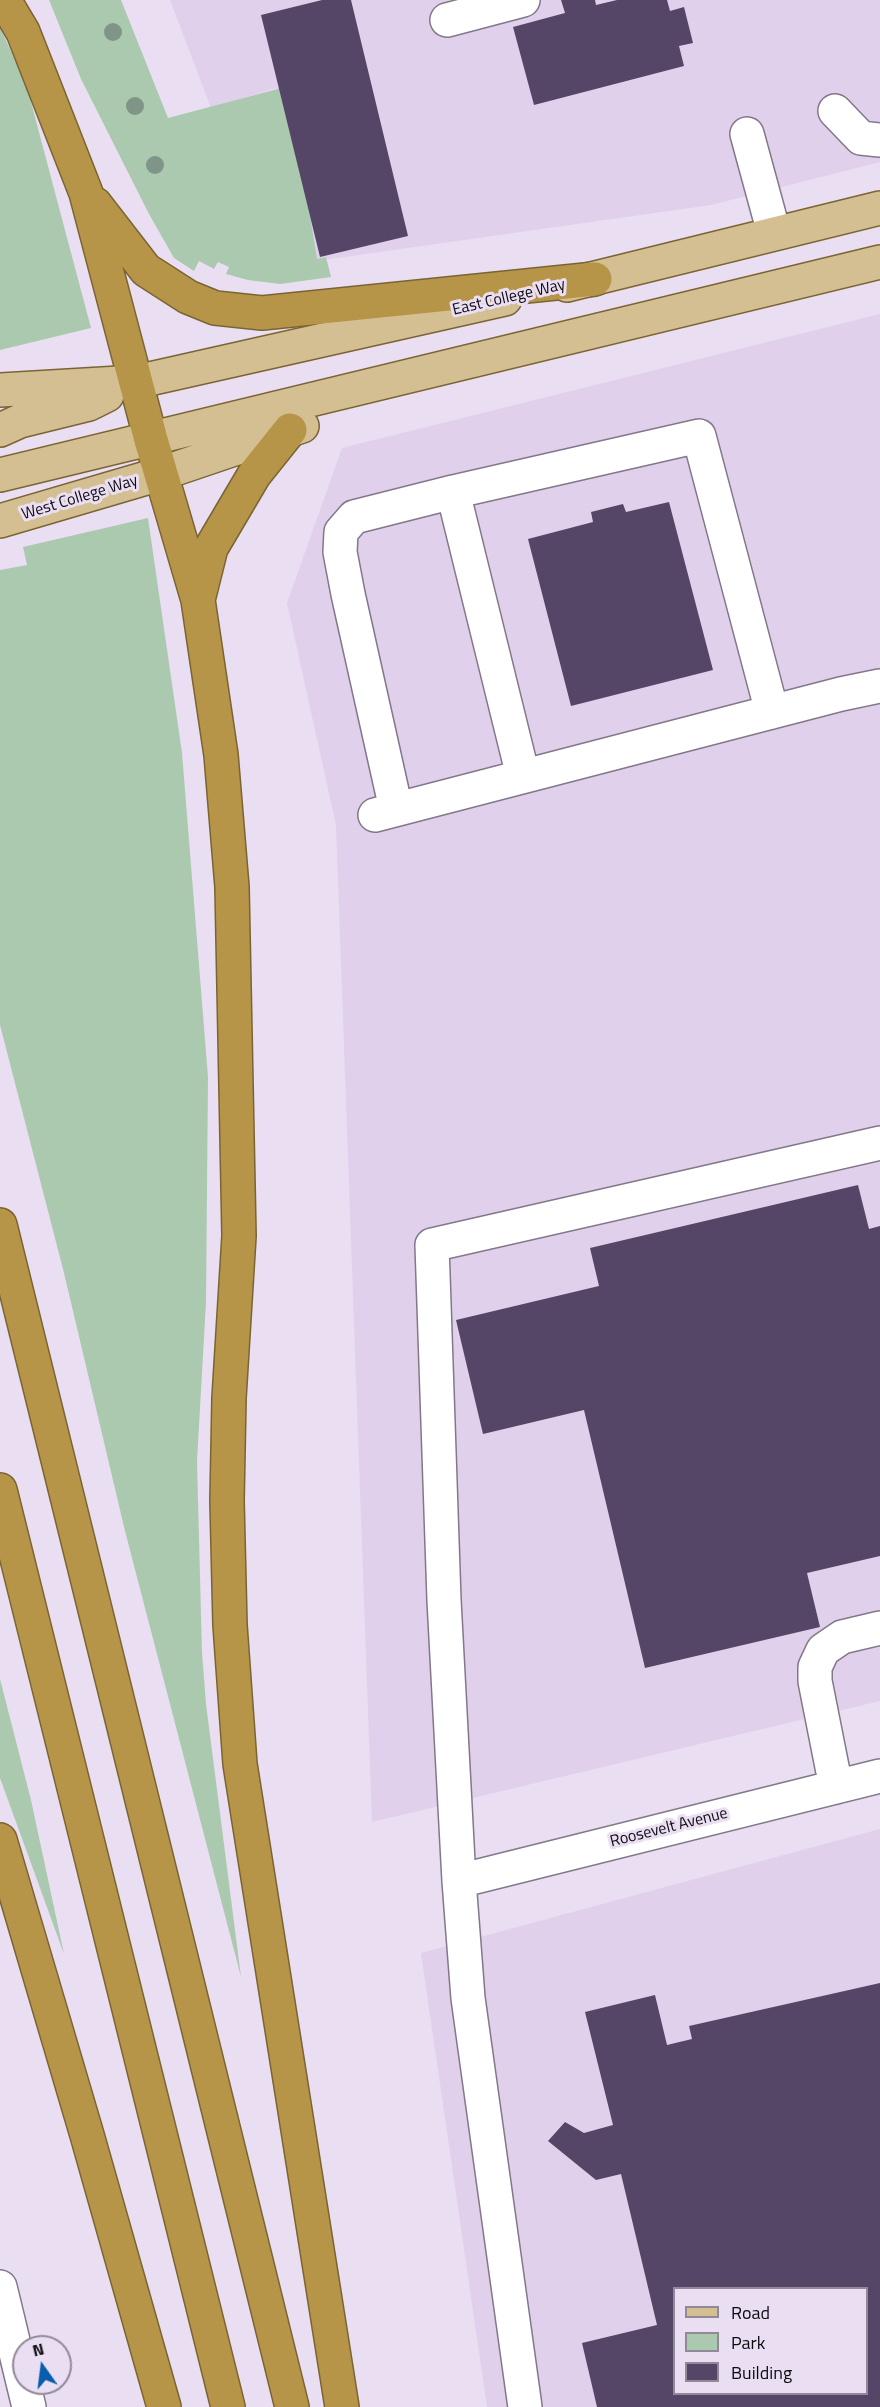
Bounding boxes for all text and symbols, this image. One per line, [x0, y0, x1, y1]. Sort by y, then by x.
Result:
street label: East College Way [451, 276, 567, 320]
street label: West College Way [20, 471, 140, 525]
street label: Roosevelt Avenue [608, 1804, 730, 1852]
legend [673, 2287, 868, 2395]
text: Road [731, 2299, 770, 2326]
text: Park [731, 2329, 765, 2356]
north arrow [12, 2335, 72, 2395]
text: N [30, 2336, 46, 2362]
text: Building [731, 2359, 792, 2386]

